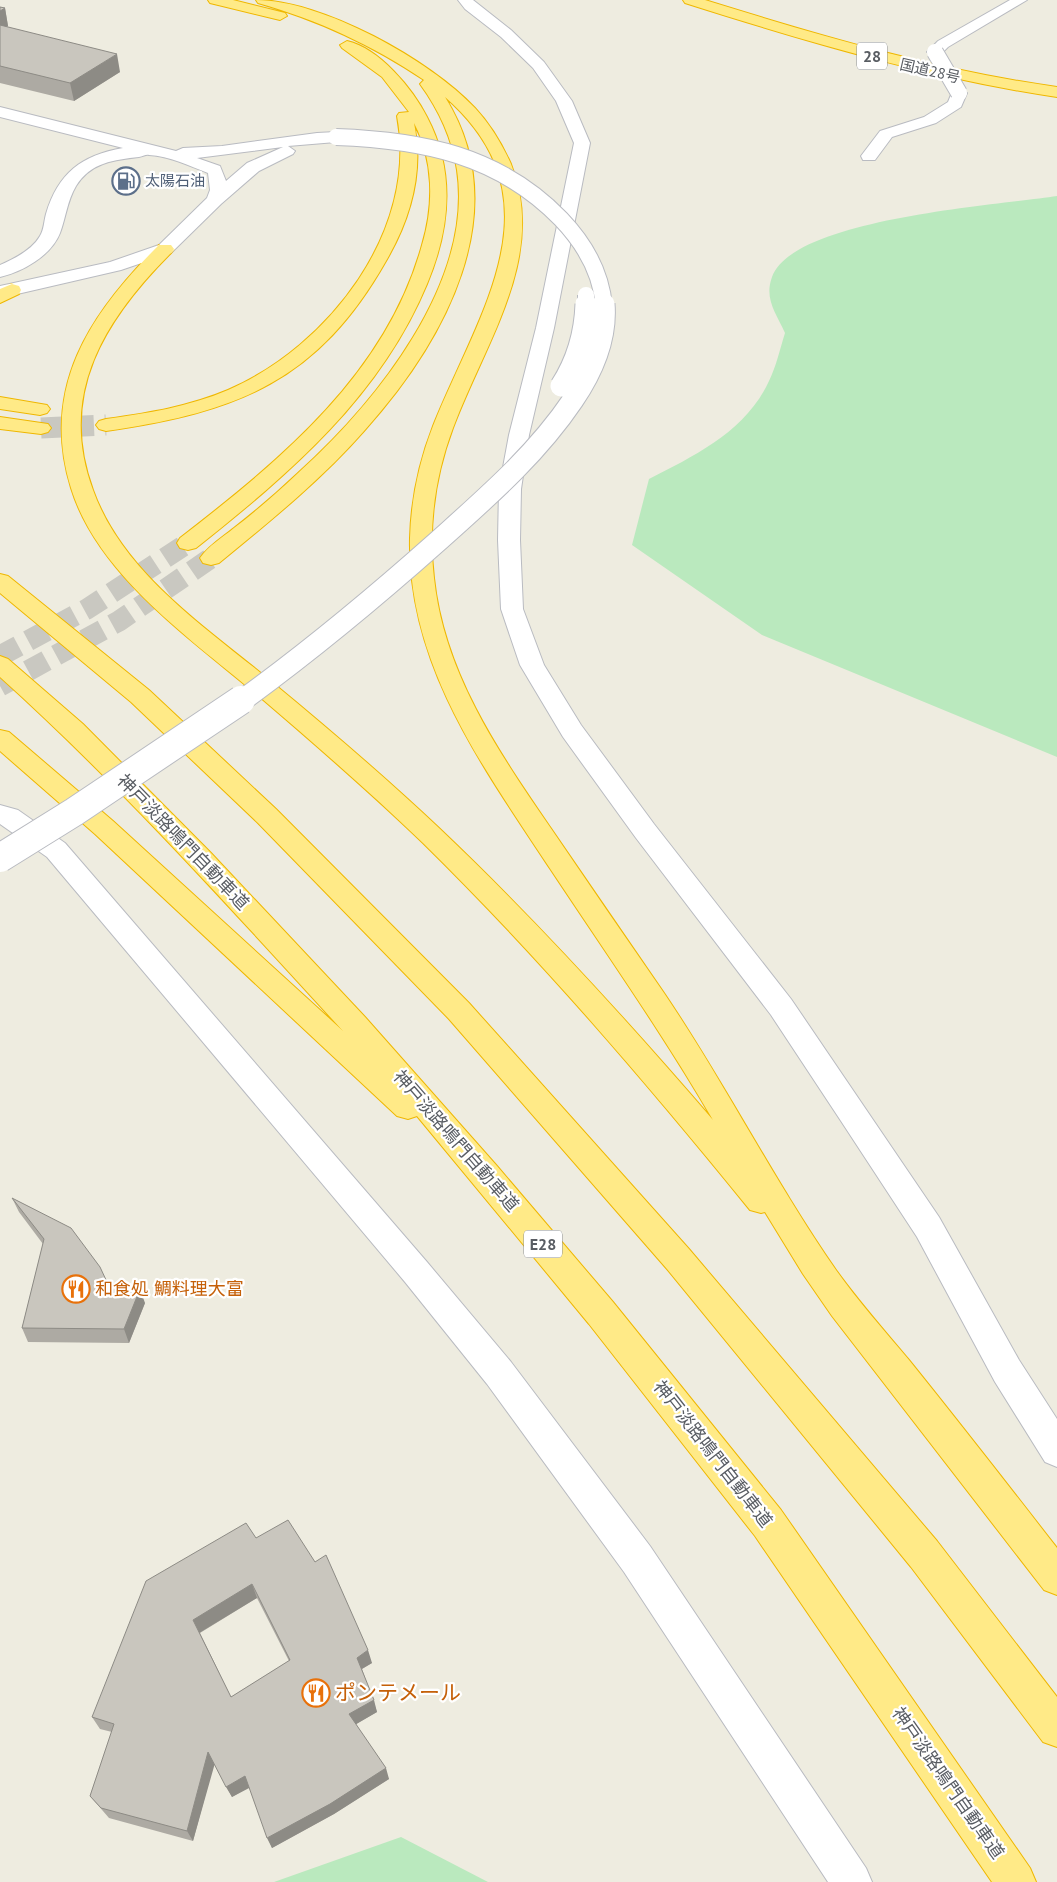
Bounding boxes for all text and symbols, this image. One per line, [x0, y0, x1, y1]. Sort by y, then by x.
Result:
road number: 28 [857, 42, 887, 70]
street label: 国道28号 [898, 54, 962, 87]
fuel station icon: 太陽石油 [111, 166, 141, 196]
place label: 太陽石油 [145, 171, 205, 190]
street label: 神戸淡路鳴門自動車道 [113, 769, 254, 914]
street label: 神戸淡路鳴門自動車道 [389, 1065, 524, 1216]
road number: E28 [524, 1230, 562, 1258]
restaurant icon: 和食処 鯛料理大富 [61, 1274, 91, 1304]
place label: 和食処 鯛料理大富 [95, 1277, 244, 1300]
street label: 神戸淡路鳴門自動車道 [649, 1376, 778, 1532]
restaurant icon: ポンテメール [301, 1678, 331, 1708]
place label: ポンテメール [335, 1679, 461, 1706]
street label: 神戸淡路鳴門自動車道 [887, 1702, 1009, 1863]

